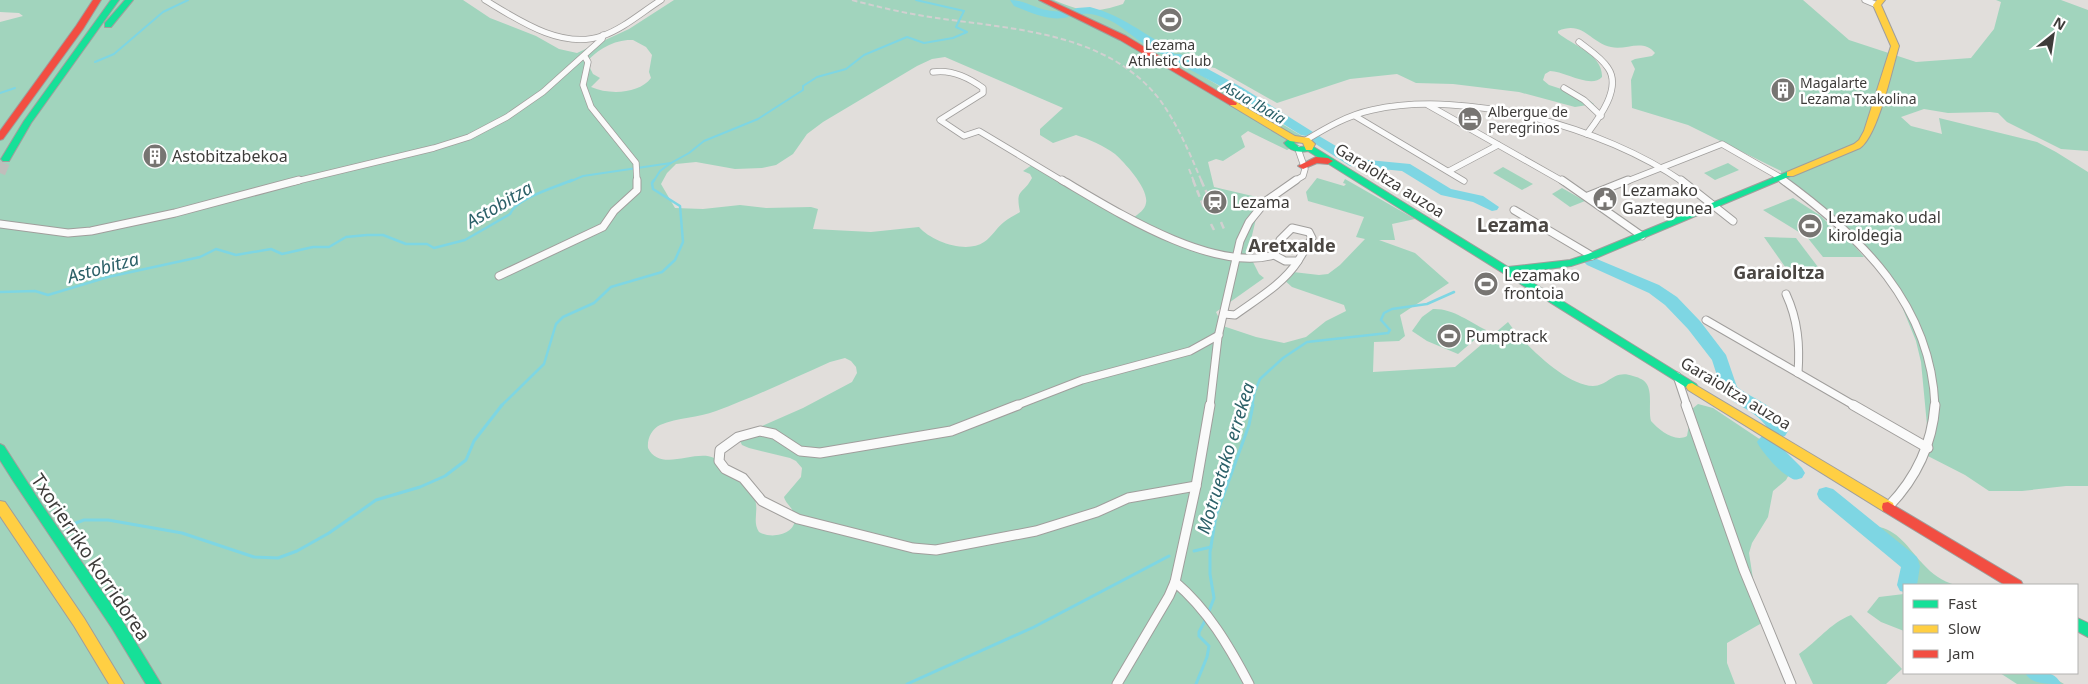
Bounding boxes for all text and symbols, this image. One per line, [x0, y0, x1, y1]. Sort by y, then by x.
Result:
sports icon: Lezama Athletic Club [1157, 7, 1183, 33]
north arrow [2028, 10, 2078, 60]
text: N [2050, 12, 2069, 34]
place label: Lezama Athletic Club [1129, 35, 1211, 70]
place label: Magalarte Lezama Txakolina [1800, 73, 1917, 108]
water label: Asua Ibaia [1218, 75, 1290, 129]
building icon: Magalarte Lezama Txakolina [1770, 77, 1796, 103]
place label: Albergue de Peregrinos [1488, 102, 1568, 137]
hotel icon: Albergue de Peregrinos [1457, 106, 1483, 132]
street label: Garaioltza auzoa [1331, 137, 1449, 223]
building icon: Astobitzabekoa [142, 143, 168, 169]
place label: Astobitzabekoa [172, 145, 288, 167]
water label: Astobitza [460, 175, 537, 234]
place label: Lezamako Gaztegunea [1622, 179, 1713, 219]
public building icon: Lezamako Gaztegunea [1592, 186, 1618, 212]
station icon: Lezama [1202, 189, 1228, 215]
place label: Lezama [1232, 191, 1290, 213]
place label: Lezamako udal kiroldegia [1828, 206, 1941, 246]
district label: Lezama [1477, 212, 1549, 238]
sports icon: Lezamako udal kiroldegia [1797, 213, 1823, 239]
district label: Aretxalde [1248, 233, 1336, 257]
water label: Astobitza [63, 246, 141, 289]
district label: Garaioltza [1733, 260, 1825, 284]
place label: Lezamako frontoia [1504, 264, 1580, 304]
sports icon: Lezamako frontoia [1473, 271, 1499, 297]
sports icon: Pumptrack [1436, 323, 1462, 349]
place label: Pumptrack [1466, 325, 1548, 347]
street label: Garaioltza auzoa [1677, 351, 1795, 435]
water label: Motruetako errekea [1191, 379, 1259, 537]
street label: Txorierriko korridorea [25, 468, 157, 646]
legend [1903, 584, 2078, 674]
text: Fast [1948, 593, 1977, 613]
text: Slow [1948, 618, 1981, 638]
text: Jam [1946, 643, 1975, 663]

